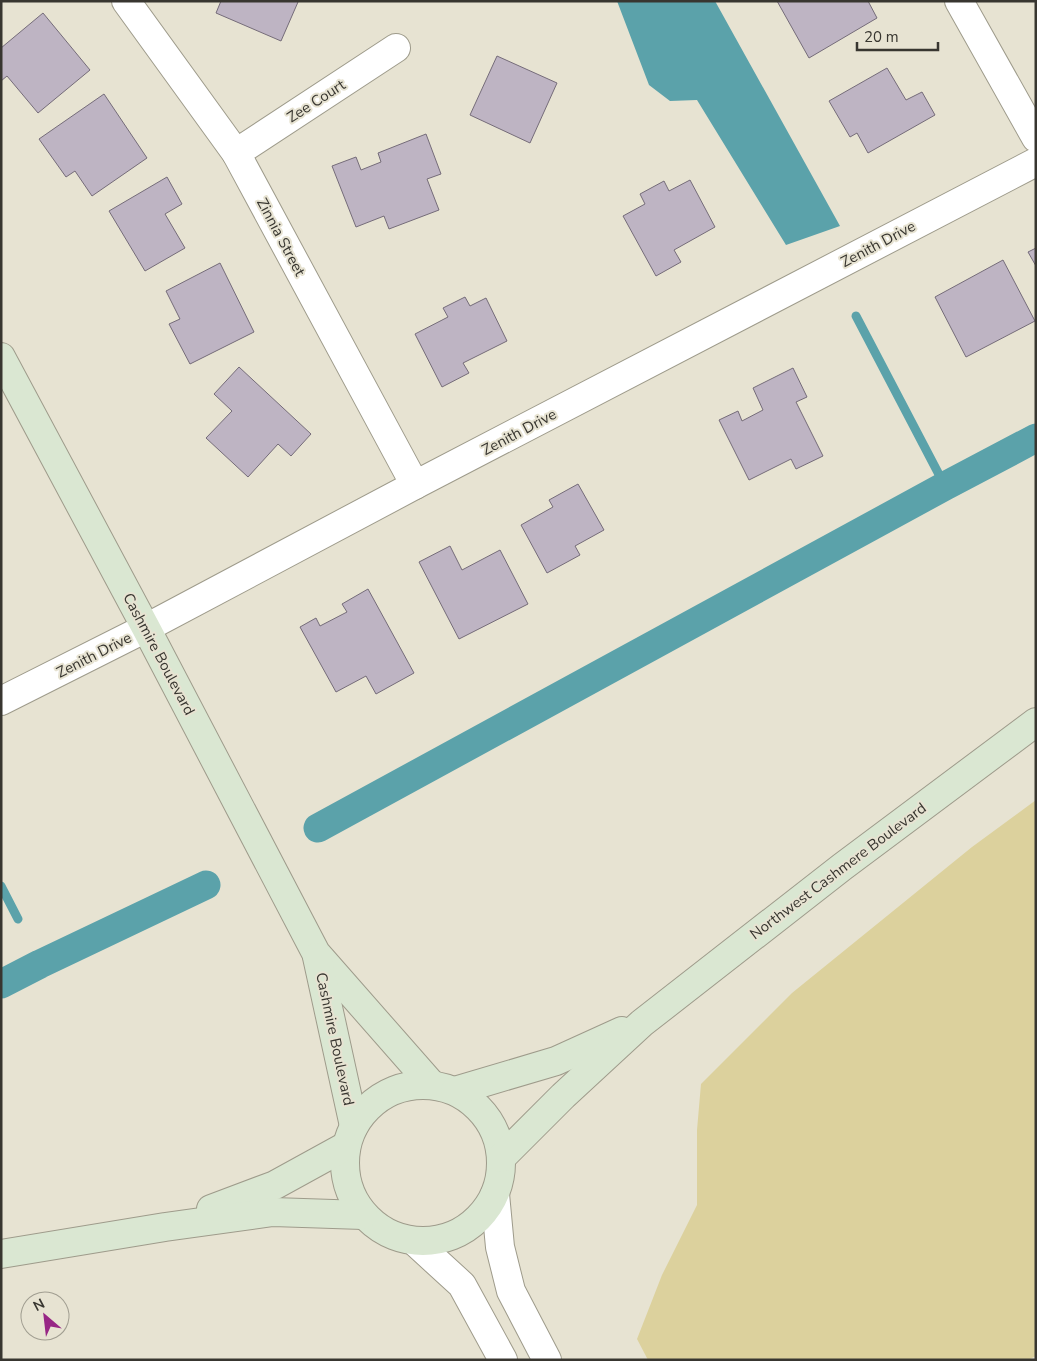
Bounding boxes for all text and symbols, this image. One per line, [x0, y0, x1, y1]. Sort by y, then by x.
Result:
scale bar [857, 20, 938, 52]
text: 20 m [864, 27, 899, 47]
street label: Zee Court [283, 74, 350, 127]
street label: Zinnia Street [252, 195, 310, 280]
street label: Zenith Drive [837, 216, 919, 272]
street label: Zenith Drive [478, 404, 560, 460]
street label: Cashmire Boulevard [118, 589, 200, 719]
street label: Zenith Drive [53, 628, 135, 682]
street label: Northwest Cashmere Boulevard [746, 798, 930, 944]
street label: Cashmire Boulevard [311, 971, 359, 1107]
north arrow [20, 1291, 70, 1341]
text: N [30, 1294, 48, 1316]

